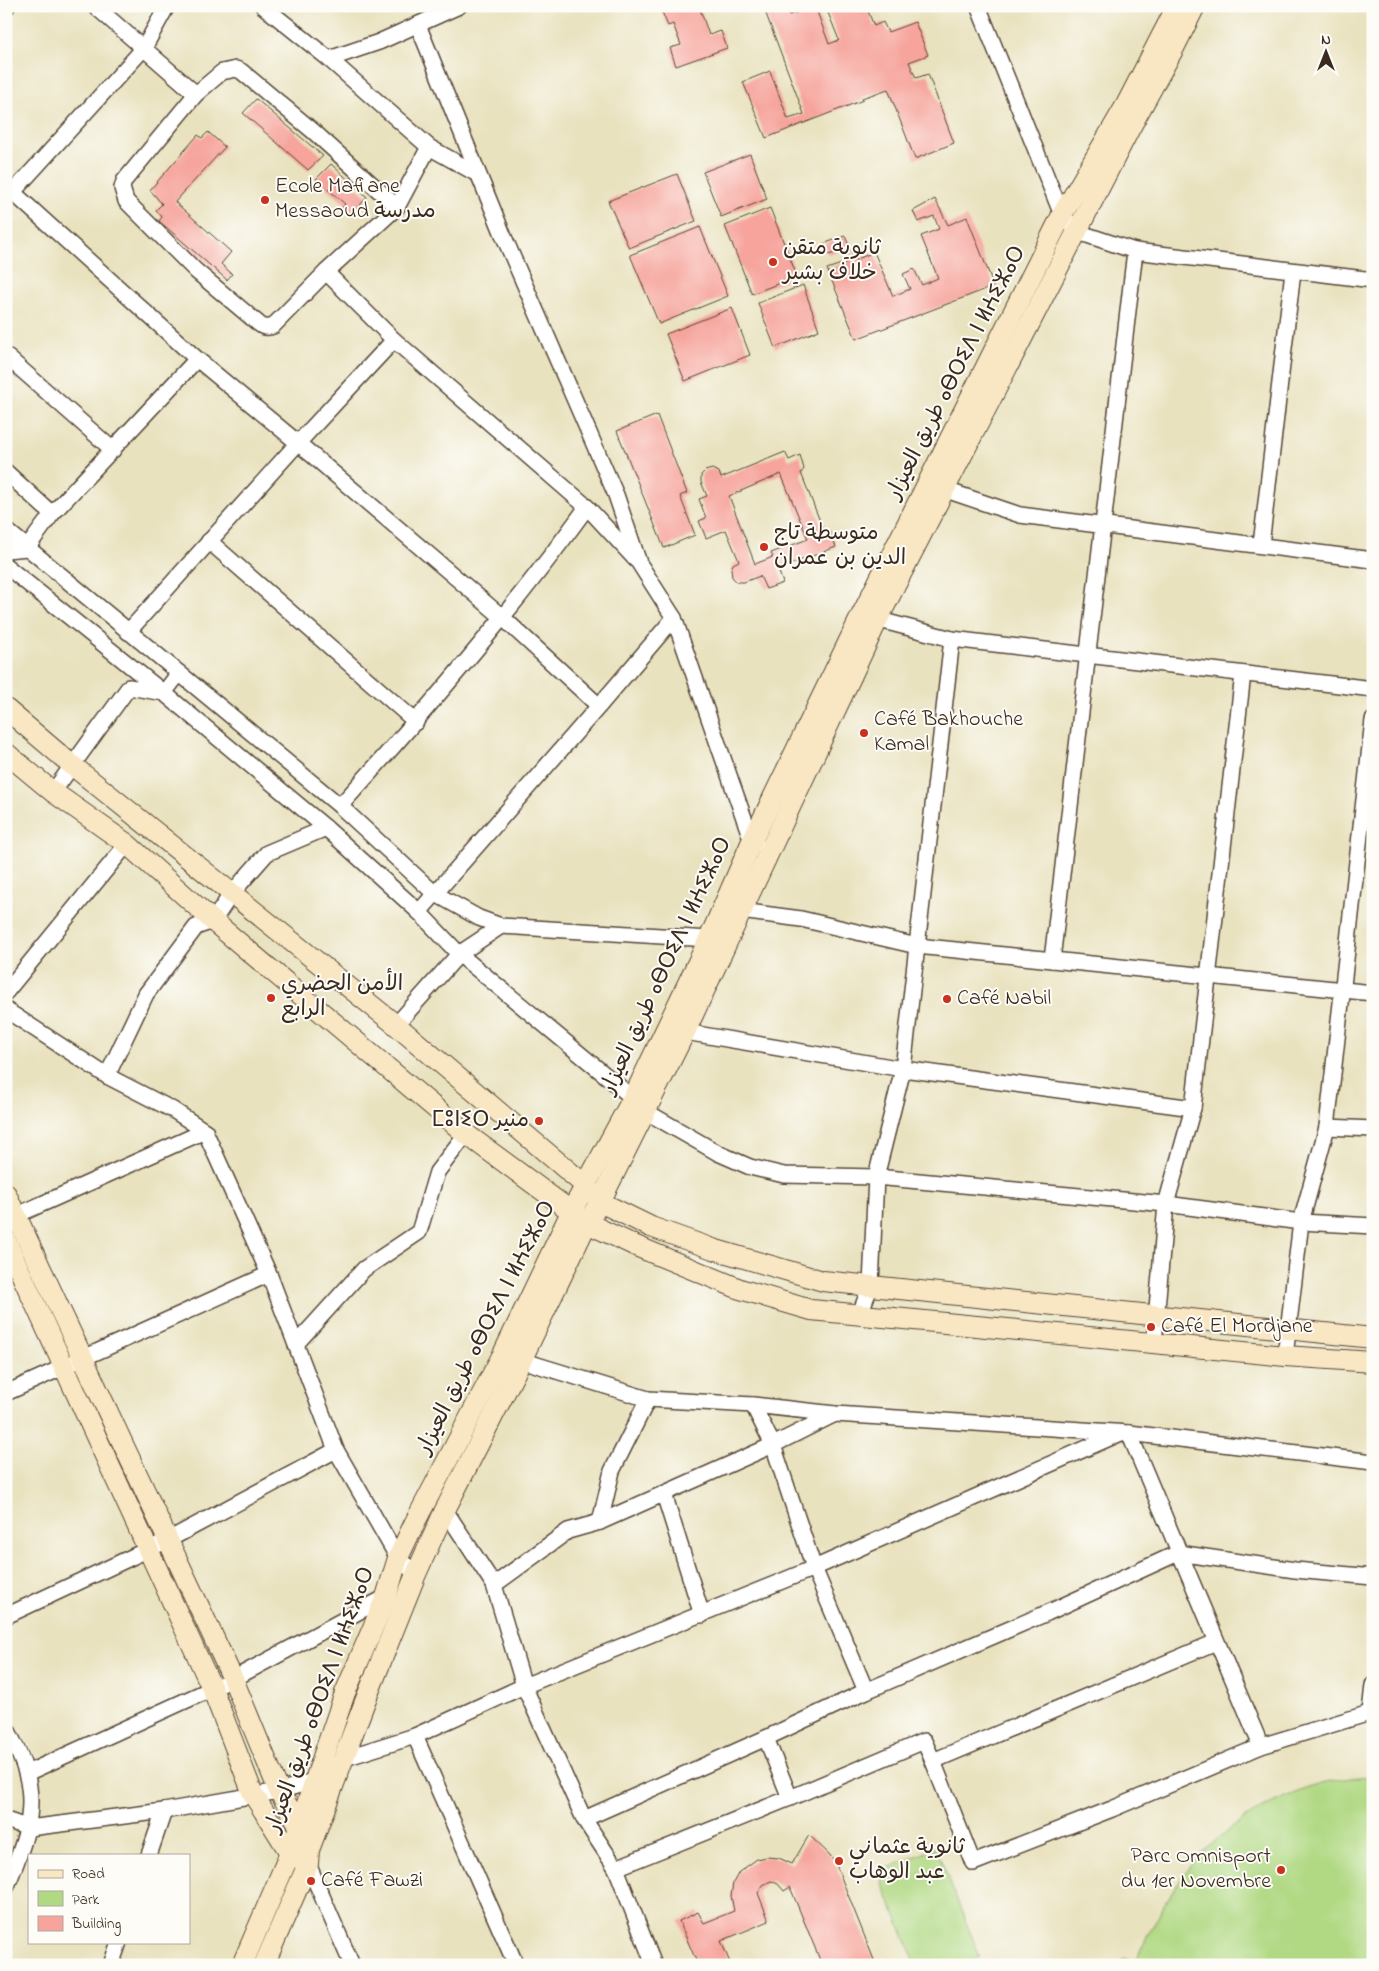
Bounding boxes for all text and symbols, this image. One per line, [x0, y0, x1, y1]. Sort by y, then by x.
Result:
north arrow [1302, 28, 1352, 78]
text: N [1321, 30, 1331, 51]
place label: Ecole Mafiane Messaoud مدرسة [275, 171, 436, 228]
marker: Ecole Mafiane Messaoud مدرسة [259, 194, 271, 206]
place label: ثانوية متقن خلاف بشير [781, 233, 881, 290]
street label: طريق العيزار ⴰⴱⵔⵉⴷ ⵏ ⵍⵄⵉⵣⴰⵔ [878, 241, 1035, 507]
marker: ثانوية متقن خلاف بشير [767, 256, 779, 268]
place label: متوسطة تاج الدين بن عمران [774, 518, 906, 575]
marker: متوسطة تاج الدين بن عمران [758, 541, 770, 553]
place label: Café Bakhouche Kamal [874, 704, 1023, 761]
marker: Café Bakhouche Kamal [858, 727, 870, 739]
street label: طريق العيزار ⴰⴱⵔⵉⴷ ⵏ ⵍⵄⵉⵣⴰⵔ [592, 832, 741, 1102]
place label: الأمن الحضري الرابع [281, 967, 403, 1026]
place label: Café Nabil [957, 983, 1051, 1015]
marker: الأمن الحضري الرابع [265, 992, 277, 1004]
marker: Café Nabil [941, 993, 953, 1005]
place label: ⵎⵓⵏⵉⵔ منير [431, 1105, 529, 1137]
marker: ⵎⵓⵏⵉⵔ منير [533, 1115, 545, 1127]
street label: طريق العيزار ⴰⴱⵔⵉⴷ ⵏ ⵍⵄⵉⵣⴰⵔ [408, 1196, 565, 1462]
place label: Café El Mordjane [1161, 1311, 1313, 1343]
marker: Café El Mordjane [1145, 1321, 1157, 1333]
street label: طريق العيزار ⴰⴱⵔⵉⴷ ⵏ ⵍⵄⵉⵣⴰⵔ [257, 1563, 384, 1839]
place label: ثانوية عثماني عبد الوهاب [849, 1832, 965, 1889]
place label: Parc Omnisport du 1er Novembre [1121, 1841, 1272, 1898]
legend [28, 1854, 190, 1944]
marker: ثانوية عثماني عبد الوهاب [833, 1855, 845, 1867]
text: Road [72, 1863, 105, 1885]
marker: Parc Omnisport du 1er Novembre [1275, 1864, 1287, 1876]
place label: Café Fawzi [321, 1865, 423, 1897]
marker: Café Fawzi [305, 1875, 317, 1887]
text: Park [72, 1889, 100, 1911]
text: Building [71, 1913, 121, 1936]

